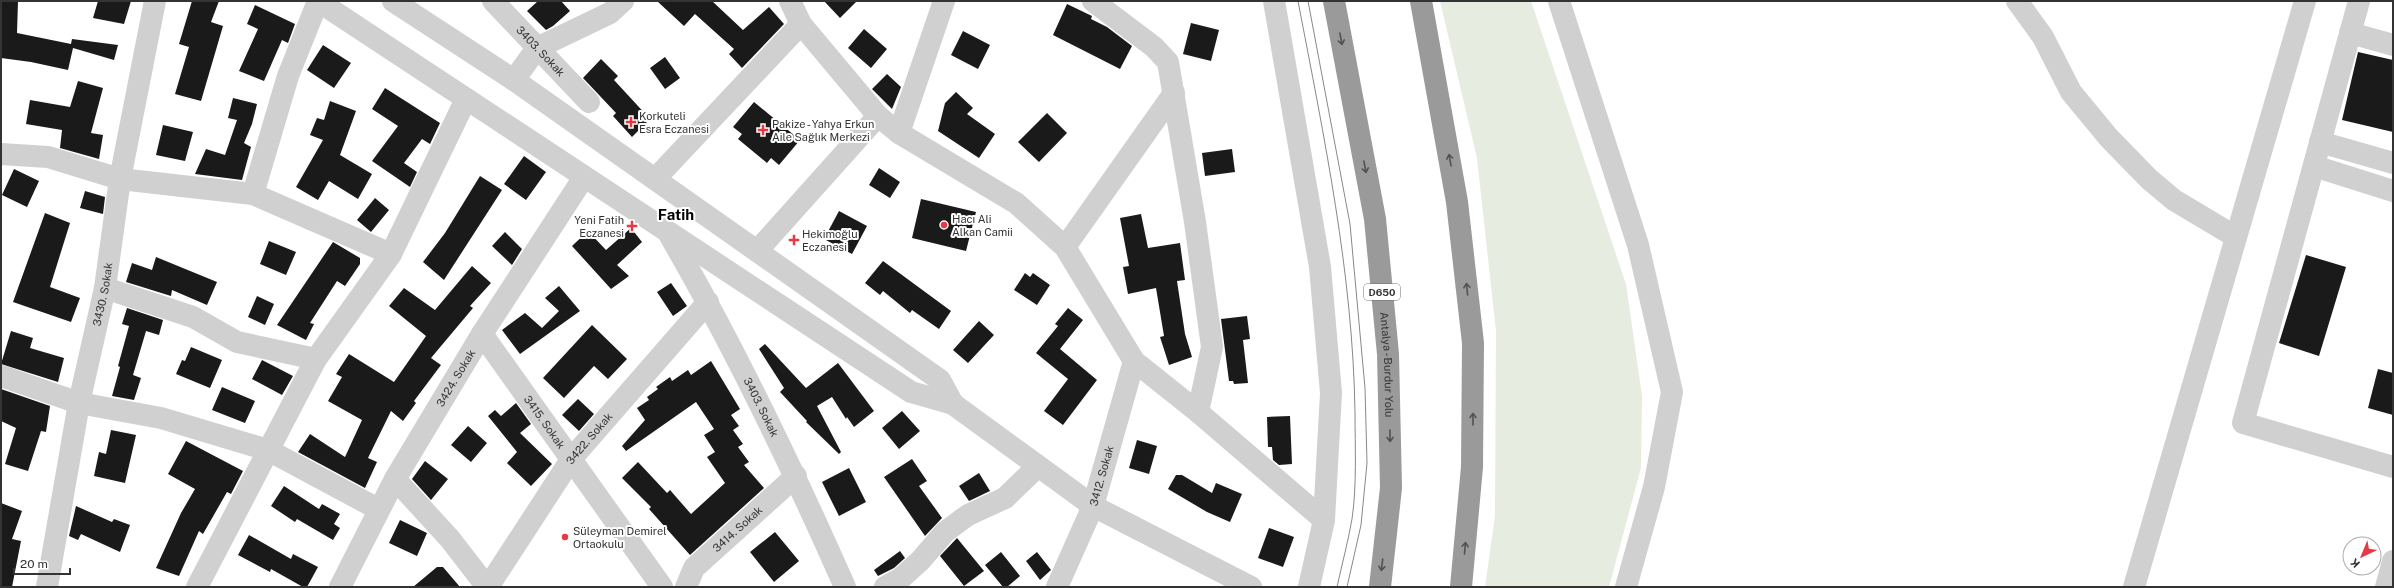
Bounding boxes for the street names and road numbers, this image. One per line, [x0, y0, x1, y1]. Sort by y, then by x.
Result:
street label: 3403. Sokak [514, 24, 567, 79]
street label: 3430. Sokak [91, 262, 114, 327]
road number: D650 [1364, 284, 1400, 300]
street label: Antalya - Burdur Yolu [1378, 311, 1395, 418]
street label: 3424. Sokak [434, 347, 477, 409]
street label: 3403. Sokak [742, 376, 781, 439]
street label: 3415. Sokak [522, 393, 568, 451]
street label: 3422. Sokak [564, 410, 615, 466]
street label: 3412. Sokak [1087, 444, 1116, 507]
street label: 3414. Sokak [710, 504, 764, 554]

